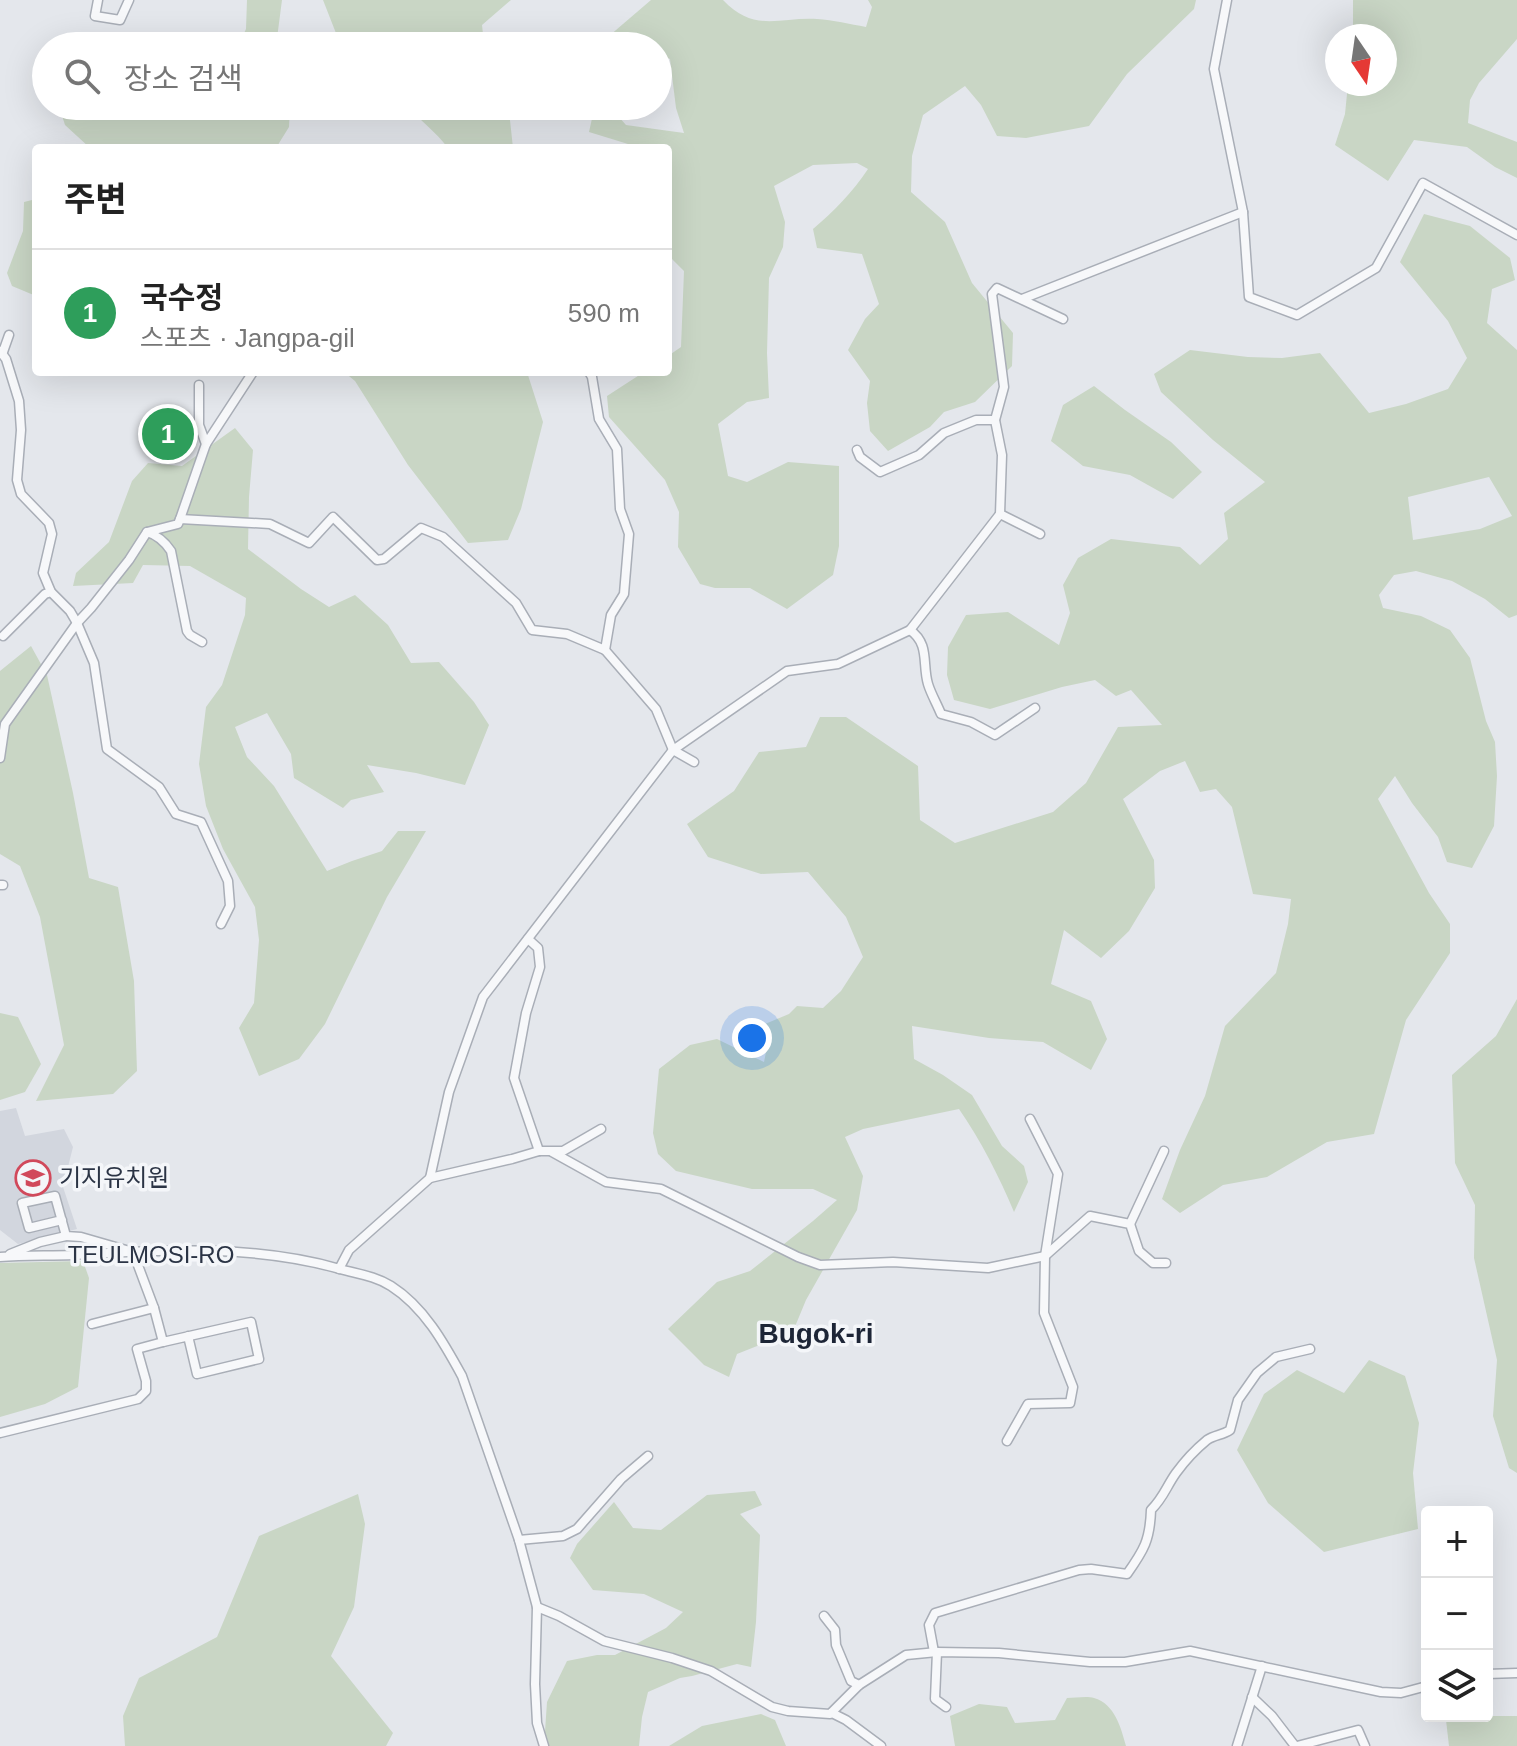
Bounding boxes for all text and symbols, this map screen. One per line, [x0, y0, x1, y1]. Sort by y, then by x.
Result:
north arrow [1325, 24, 1397, 96]
search box [32, 32, 672, 120]
icon: search [60, 54, 104, 98]
text: 장소 검색 [124, 62, 243, 95]
text: 주변 [64, 180, 127, 218]
text: 국수정 [140, 281, 223, 314]
text: 1 [83, 298, 97, 328]
text: 590 m [568, 298, 640, 328]
text: 스포츠 · Jangpa-gil [140, 323, 355, 353]
pin: 1 [142, 404, 194, 464]
your location [732, 1018, 772, 1058]
school or university icon: 기지유치원 [14, 1159, 52, 1197]
place label: 기지유치원 [59, 1164, 169, 1191]
street label: TEULMOSI-RO [68, 1241, 234, 1268]
district label: Bugok-ri [758, 1318, 874, 1349]
map controls [1421, 1506, 1493, 1722]
button: + [1421, 1506, 1493, 1578]
button: − [1421, 1578, 1493, 1650]
button: layers [1421, 1650, 1493, 1722]

